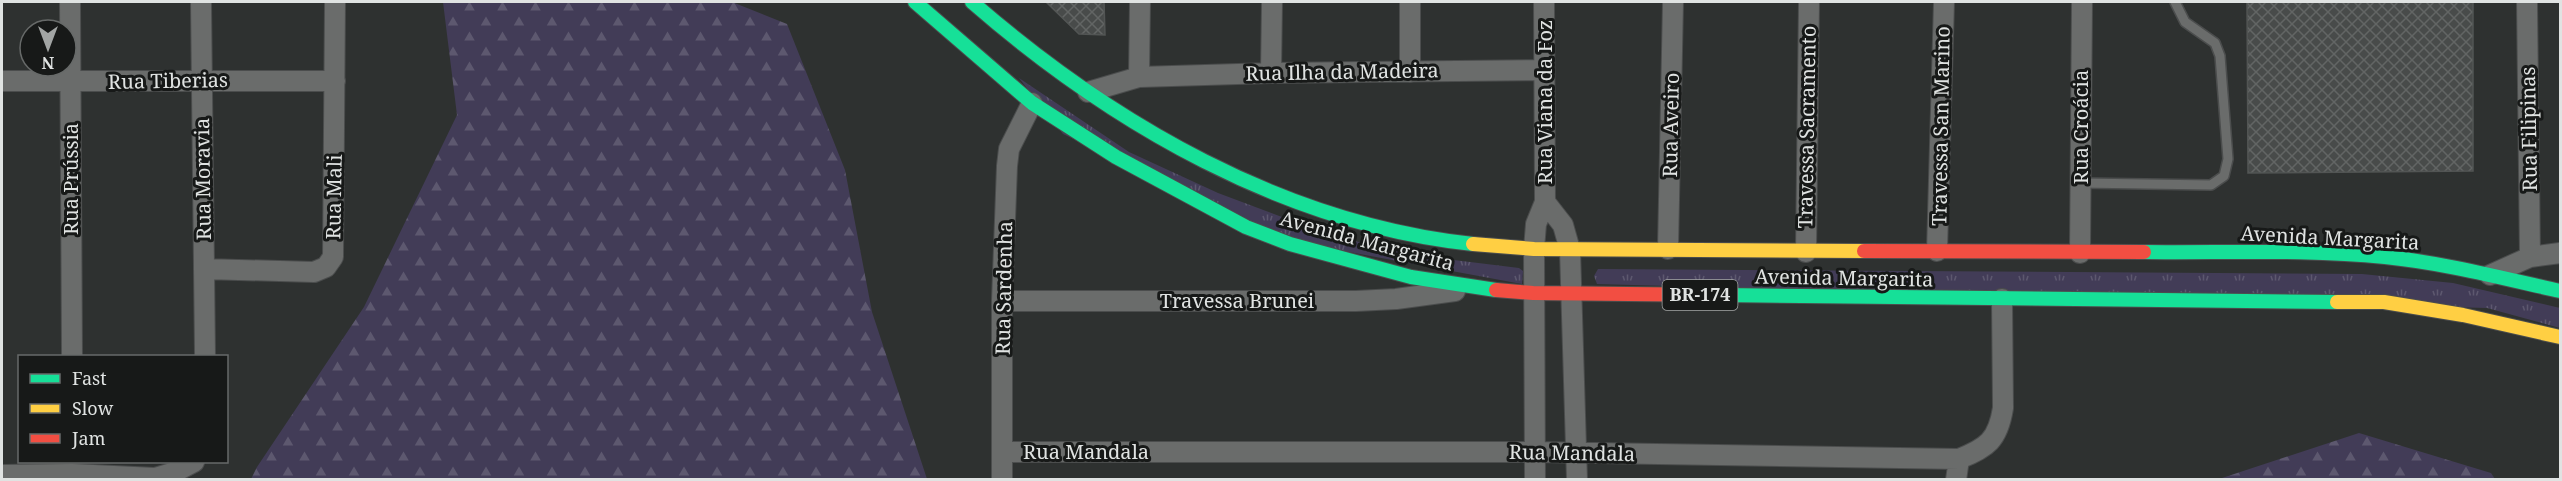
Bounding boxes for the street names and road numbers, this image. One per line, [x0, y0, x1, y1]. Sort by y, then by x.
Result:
street label: Rua Viana da Foz [1531, 20, 1558, 184]
street label: Travessa Sacramento [1791, 25, 1822, 229]
street label: Travessa San Marino [1925, 26, 1956, 226]
street label: Rua Ilha da Madeira [1245, 56, 1439, 87]
street label: Rua Tiberias [108, 66, 228, 95]
street label: Rua Filipinas [2514, 66, 2543, 192]
street label: Rua Croácia [2067, 70, 2094, 184]
street label: Rua Aveiro [1656, 72, 1685, 178]
street label: Rua Moravia [188, 118, 217, 240]
street label: Rua Prússia [57, 123, 84, 235]
street label: Rua Mali [319, 154, 348, 240]
street label: Avenida Margarita [1277, 204, 1457, 277]
street label: Avenida Margarita [2240, 219, 2420, 256]
street label: Rua Sardenha [989, 221, 1018, 355]
street label: Avenida Margarita [1754, 262, 1934, 293]
road number: BR-174 [1662, 280, 1738, 310]
street label: Travessa Brunei [1160, 287, 1315, 314]
street label: Rua Mandala [1023, 438, 1149, 465]
street label: Rua Mandala [1509, 438, 1635, 467]

